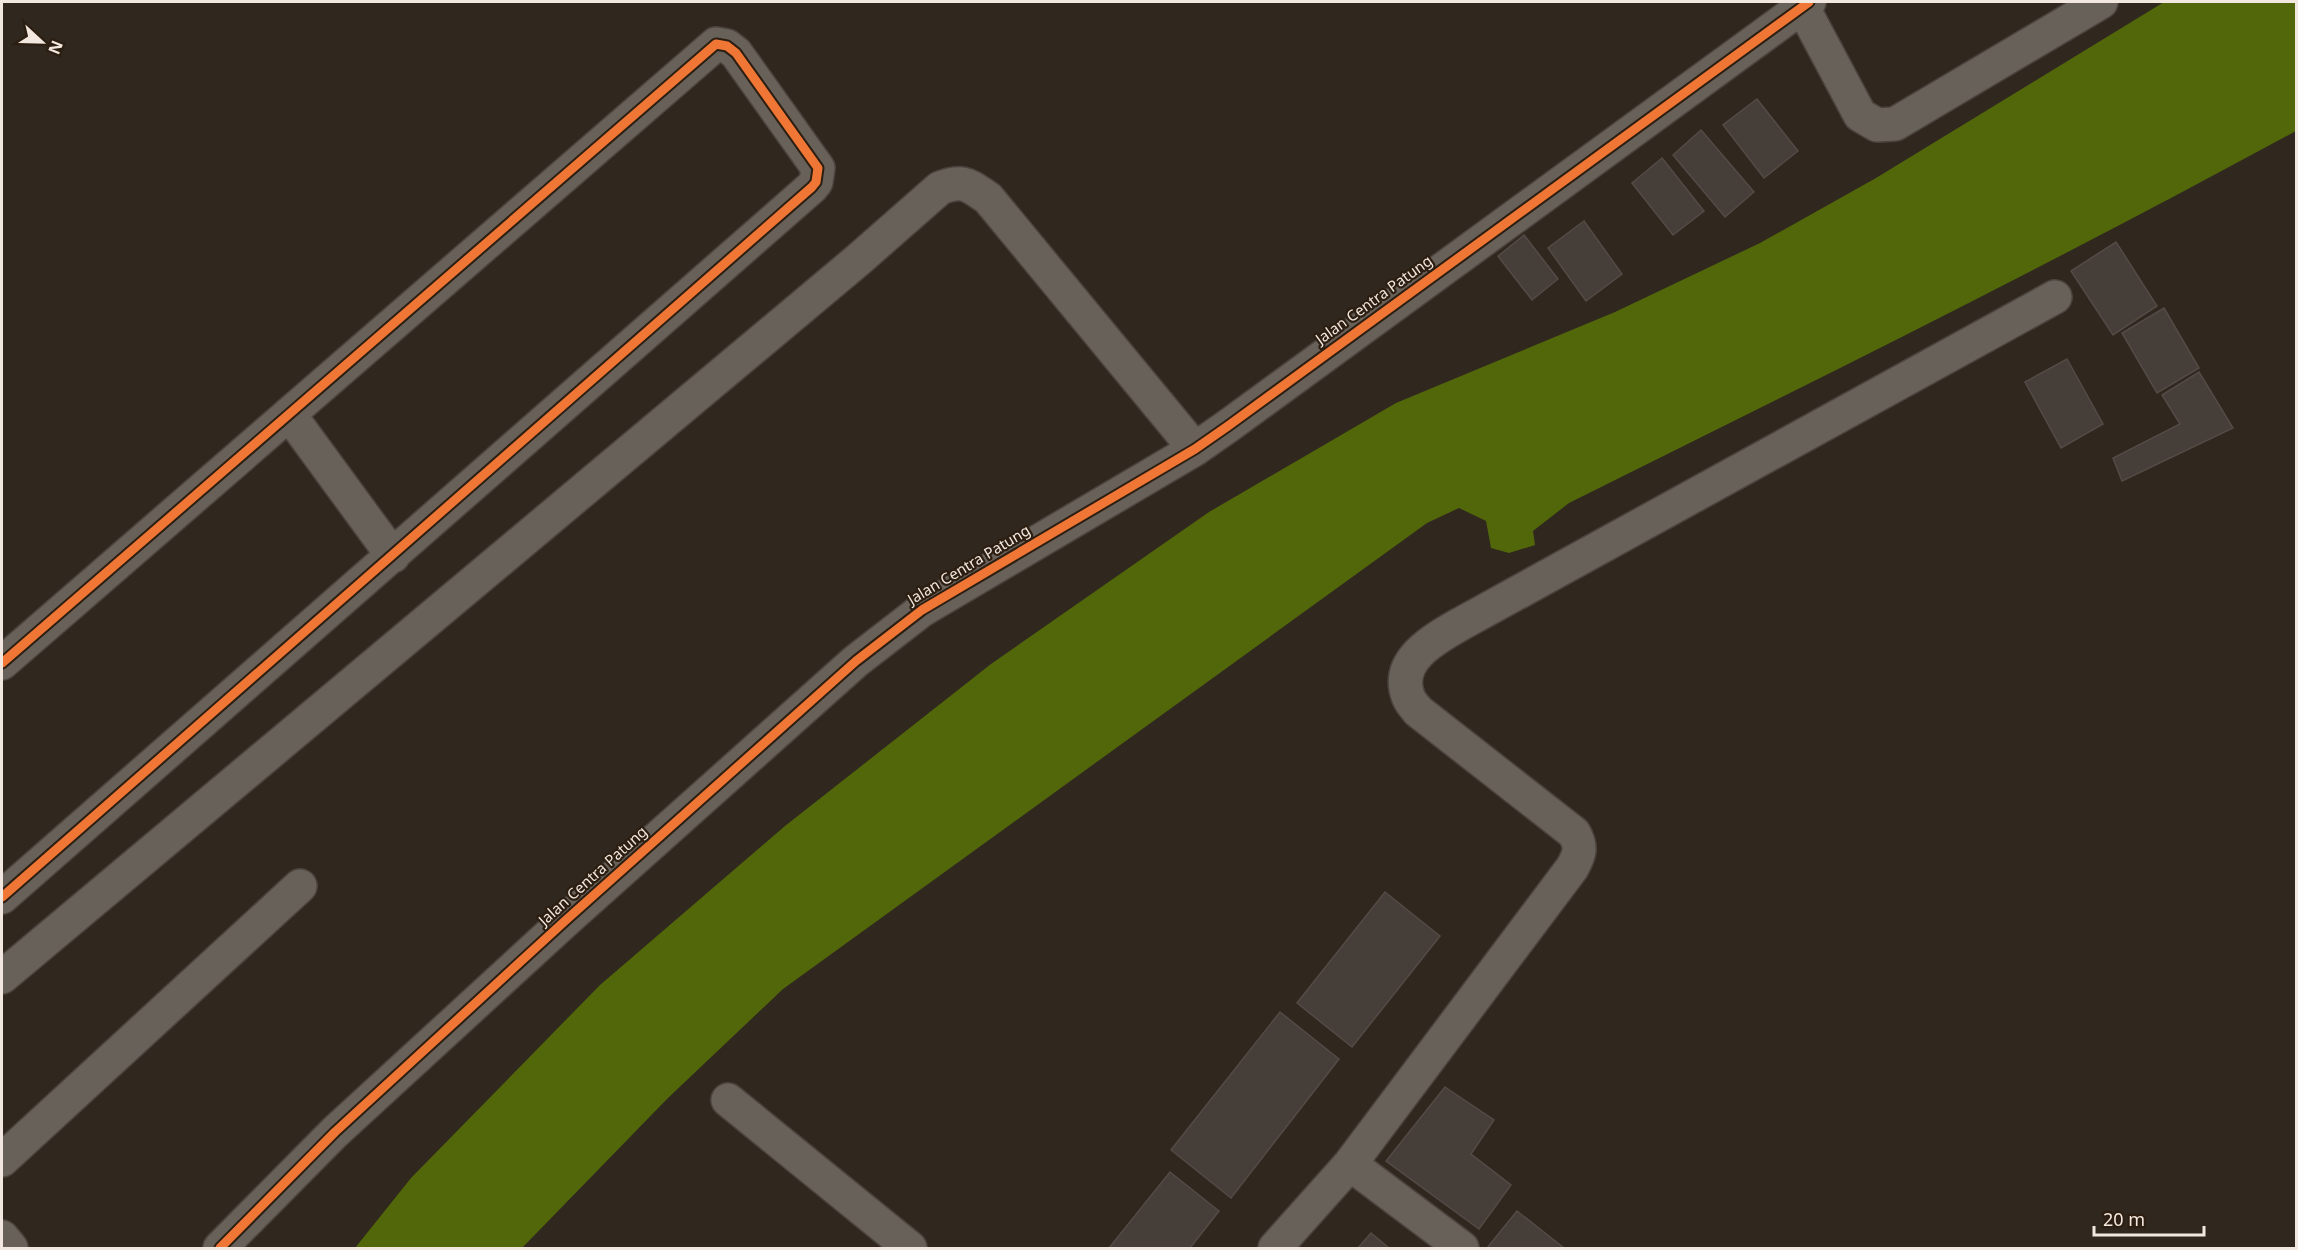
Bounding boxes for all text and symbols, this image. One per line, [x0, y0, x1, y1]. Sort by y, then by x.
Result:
north arrow [12, 12, 72, 72]
text: N [43, 37, 69, 58]
street label: Jalan Centra Patung [1309, 250, 1436, 349]
street label: Jalan Centra Patung [902, 520, 1033, 610]
street label: Jalan Centra Patung [532, 821, 651, 931]
scale bar [2094, 1199, 2204, 1237]
text: 20 m [2103, 1207, 2145, 1231]

